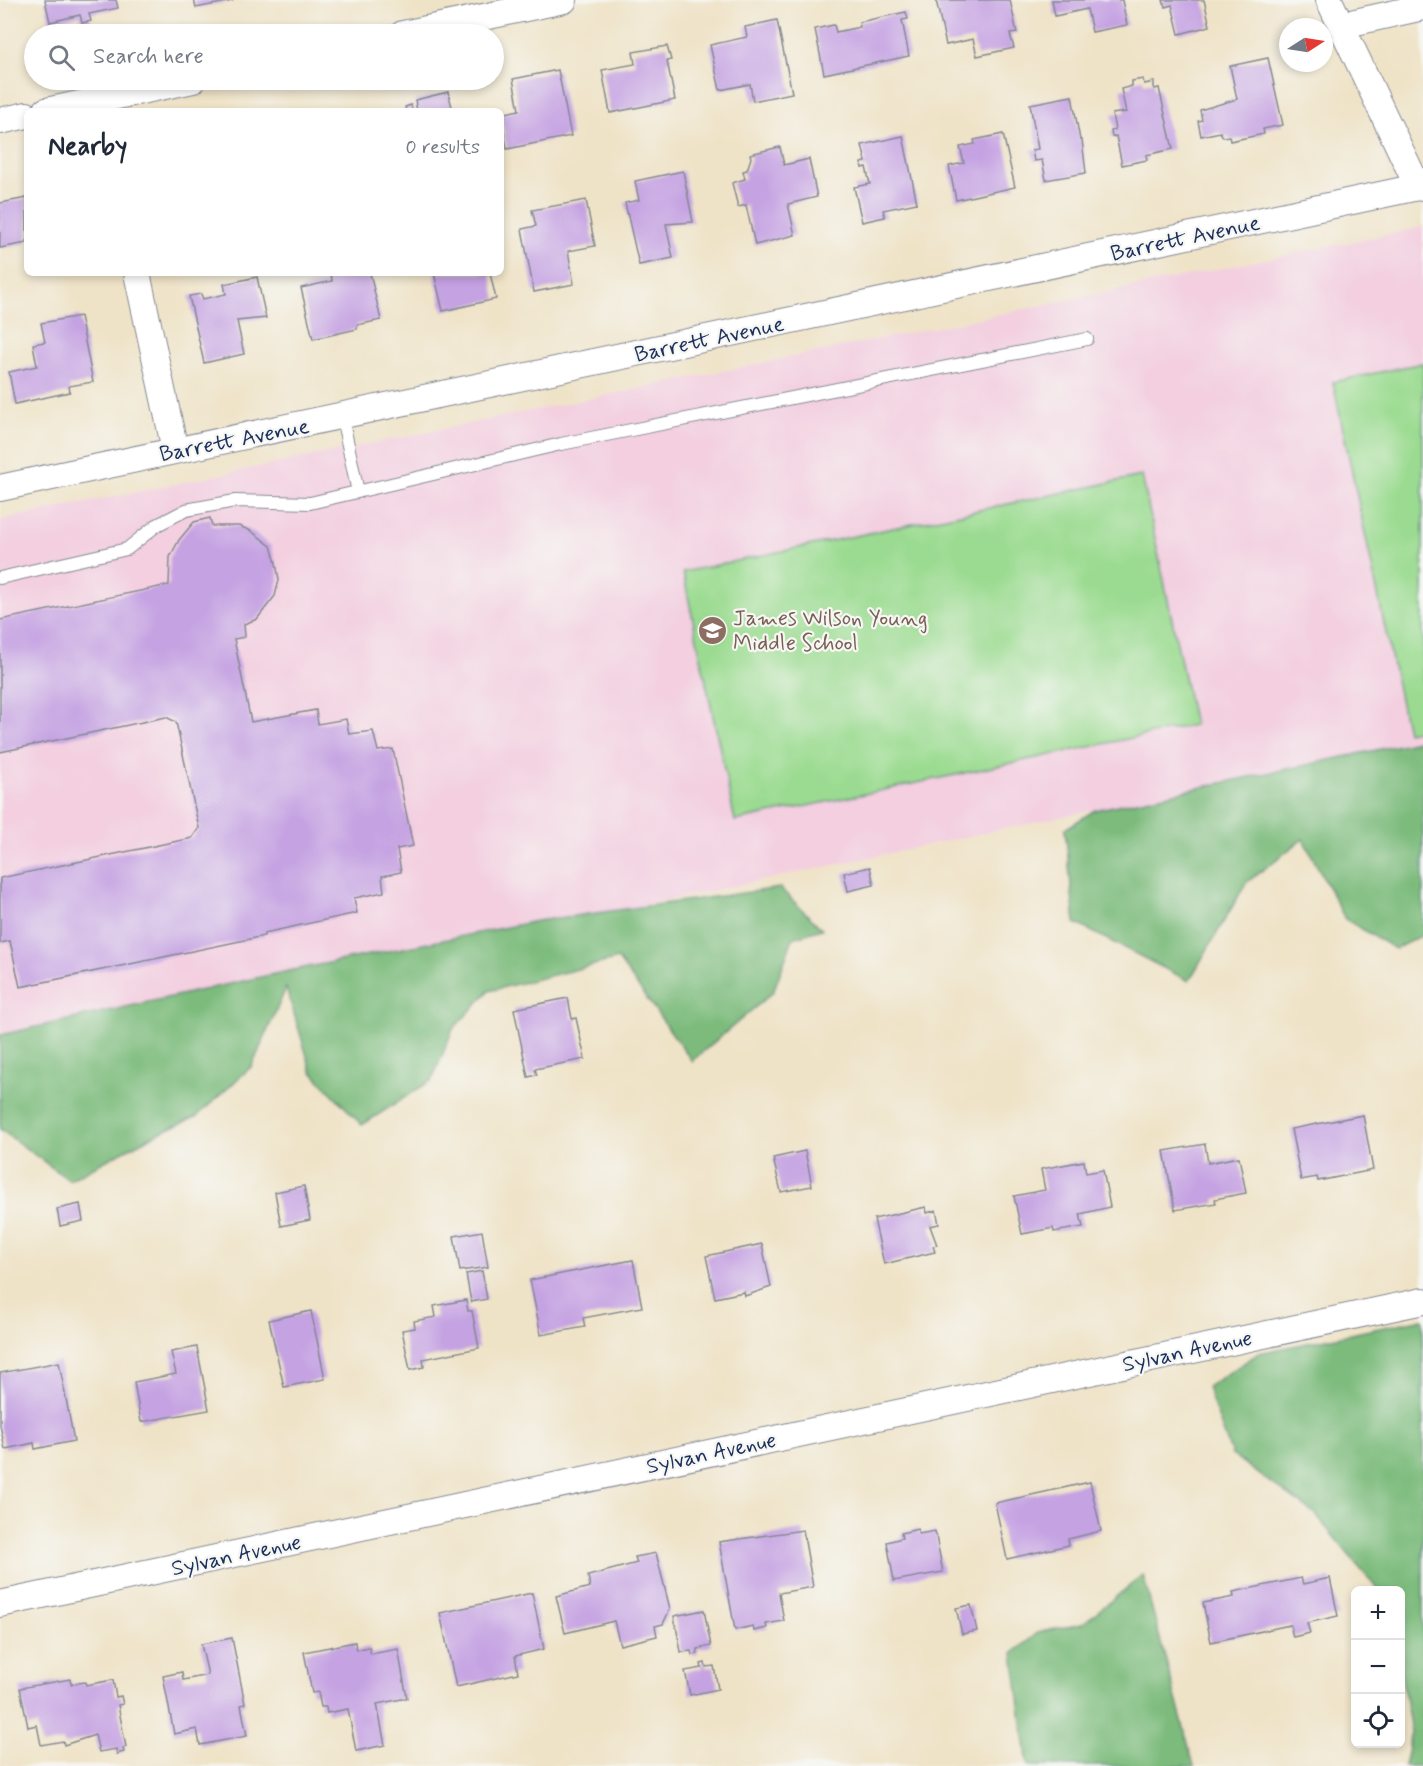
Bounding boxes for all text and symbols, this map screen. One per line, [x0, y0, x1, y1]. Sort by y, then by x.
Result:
north arrow [1279, 18, 1333, 72]
search box [24, 24, 504, 90]
icon: search [45, 41, 78, 74]
text: Search here [93, 43, 204, 71]
text: Nearby [48, 130, 127, 164]
text: 0 results [406, 134, 480, 161]
street label: Barrett Avenue [1108, 209, 1263, 268]
street label: Barrett Avenue [632, 310, 787, 369]
street label: Barrett Avenue [157, 413, 312, 469]
place label: James Wilson Young Middle School [733, 605, 928, 658]
school or university icon: James Wilson Young Middle School [696, 614, 728, 646]
street label: Sylvan Avenue [1120, 1325, 1255, 1379]
street label: Sylvan Avenue [644, 1427, 779, 1481]
street label: Sylvan Avenue [169, 1529, 304, 1583]
map controls [1351, 1586, 1405, 1748]
button: + [1351, 1586, 1405, 1640]
button: − [1351, 1640, 1405, 1694]
button: locate [1351, 1694, 1405, 1748]

